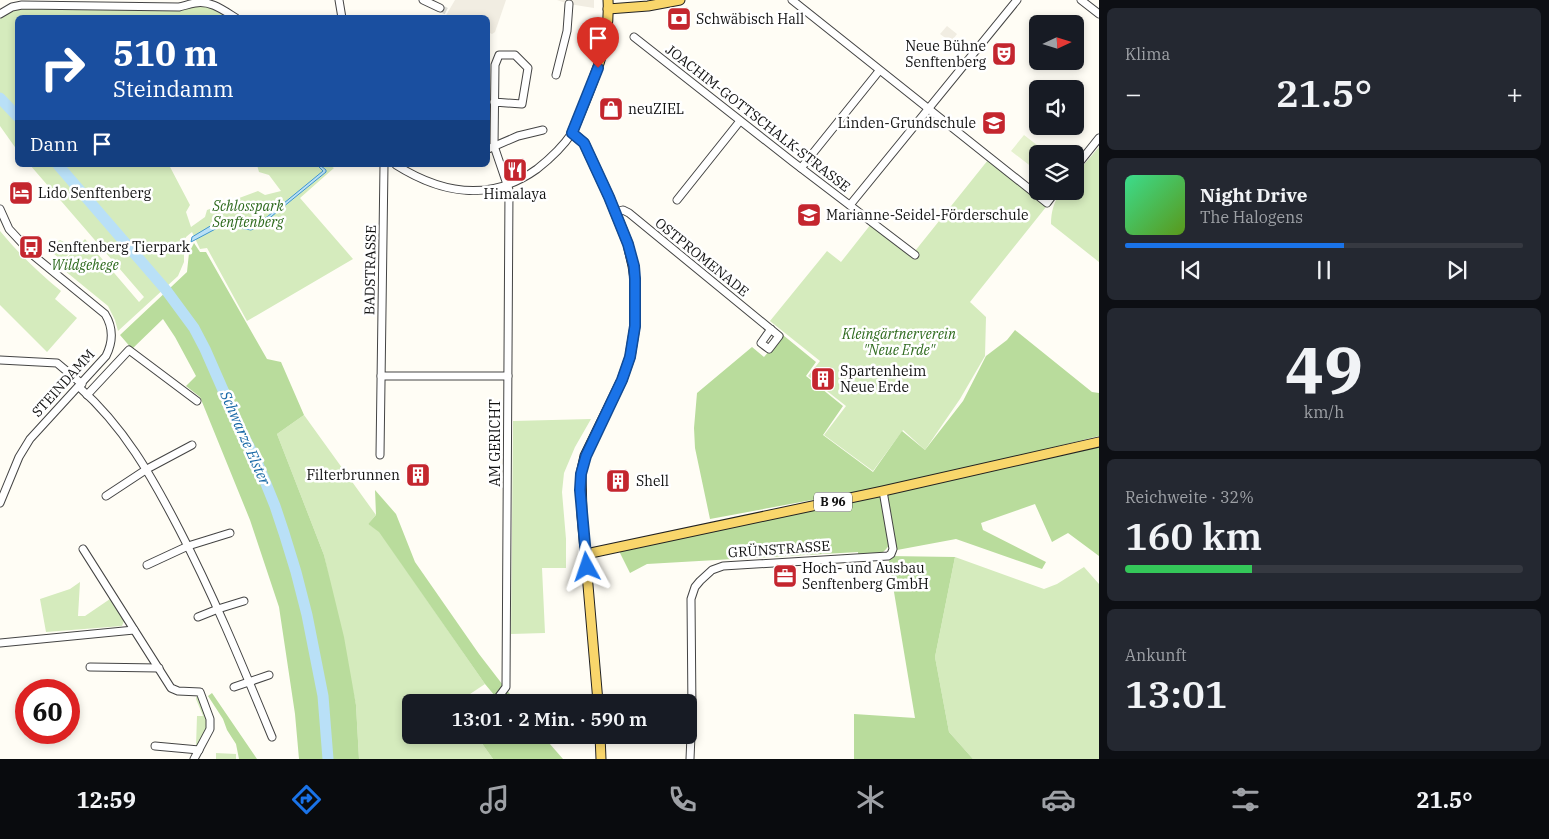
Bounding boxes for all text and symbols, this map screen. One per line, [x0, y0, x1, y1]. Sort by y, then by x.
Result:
bank icon: Schwäbisch Hall [666, 6, 692, 32]
place label: Schwäbisch Hall [696, 10, 804, 28]
north arrow [1029, 15, 1084, 70]
map controls [1029, 15, 1084, 200]
pin [577, 17, 619, 68]
icon: arrive [584, 24, 612, 52]
text: 510 m [113, 30, 218, 76]
icon: right [30, 35, 95, 100]
place label: Neue Bühne Senftenberg [905, 37, 986, 71]
street label: JOACHIM-GOTTSCHALK-STRASSE [662, 40, 854, 196]
theatre icon: Neue Bühne Senftenberg [991, 41, 1017, 67]
text: Klima [1125, 44, 1170, 64]
text: 21.5° [1276, 68, 1372, 117]
text: Steindamm [113, 74, 234, 103]
text: − [1125, 75, 1142, 112]
text: + [1506, 75, 1523, 112]
button: sound [1029, 80, 1084, 135]
shop icon: neuZIEL [598, 96, 624, 122]
place label: neuZIEL [628, 100, 684, 118]
school or university icon: Linden-Grundschule [981, 110, 1007, 136]
place label: Linden-Grundschule [838, 114, 976, 132]
icon: arrive [88, 130, 116, 158]
text: Dann [30, 132, 78, 156]
button: layers [1029, 145, 1084, 200]
restaurant icon: Himalaya [502, 157, 528, 183]
hotel icon: Lido Senftenberg [8, 180, 34, 206]
text: Night Drive [1200, 183, 1308, 207]
place label: Lido Senftenberg [38, 184, 151, 202]
place label: Himalaya [483, 185, 547, 203]
park label: Schlosspark Senftenberg [211, 197, 284, 231]
school or university icon: Marianne-Seidel-Förderschule [796, 202, 822, 228]
place label: Marianne-Seidel-Förderschule [826, 206, 1028, 224]
text: The Halogens [1200, 207, 1303, 227]
street label: OSTPROMENADE [651, 214, 753, 300]
street label: BADSTRASSE [360, 225, 380, 315]
bus stop icon: Senftenberg Tierpark [18, 234, 44, 260]
place label: Senftenberg Tierpark [48, 238, 191, 256]
park label: Wildgehege [51, 256, 120, 274]
icon: previous [1177, 256, 1205, 284]
icon: pause [1310, 256, 1338, 284]
icon: next [1443, 256, 1471, 284]
park label: Kleingärtnerverein "Neue Erde" [841, 325, 956, 359]
text: 49 [1285, 327, 1363, 412]
street label: STEINDAMM [28, 345, 98, 421]
place label: Spartenheim Neue Erde [840, 362, 926, 396]
building icon: Spartenheim Neue Erde [810, 366, 836, 392]
water label: Schwarze Elster [216, 387, 275, 488]
street label: AM GERICHT [486, 399, 504, 487]
text: km/h [1304, 402, 1344, 422]
building icon: Filterbrunnen [405, 462, 431, 488]
place label: Filterbrunnen [306, 466, 400, 484]
building icon: Shell [605, 468, 631, 494]
place label: Shell [636, 472, 669, 490]
text: Reichweite · 32% [1125, 487, 1254, 507]
road number: B 96 [814, 492, 852, 512]
text: 160 km [1125, 511, 1262, 560]
street label: GRÜNSTRASSE [727, 536, 831, 562]
position arrow [560, 540, 612, 592]
place label: Hoch- und Ausbau Senftenberg GmbH [802, 559, 929, 593]
office icon: Hoch- und Ausbau Senftenberg GmbH [772, 563, 798, 589]
text: Ankunft [1125, 645, 1187, 665]
text: 13:01 [1125, 669, 1228, 718]
speed limit sign: 60 [15, 679, 80, 744]
text: 13:01 · 2 Min. · 590 m [452, 707, 647, 731]
icon: directions [289, 782, 324, 817]
icon: music [477, 782, 512, 817]
icon: phone [665, 782, 700, 817]
icon: climate [853, 782, 888, 817]
icon: car [1041, 782, 1076, 817]
icon: filters [1228, 782, 1263, 817]
text: 12:59 [76, 785, 136, 814]
text: 21.5° [1416, 785, 1473, 814]

